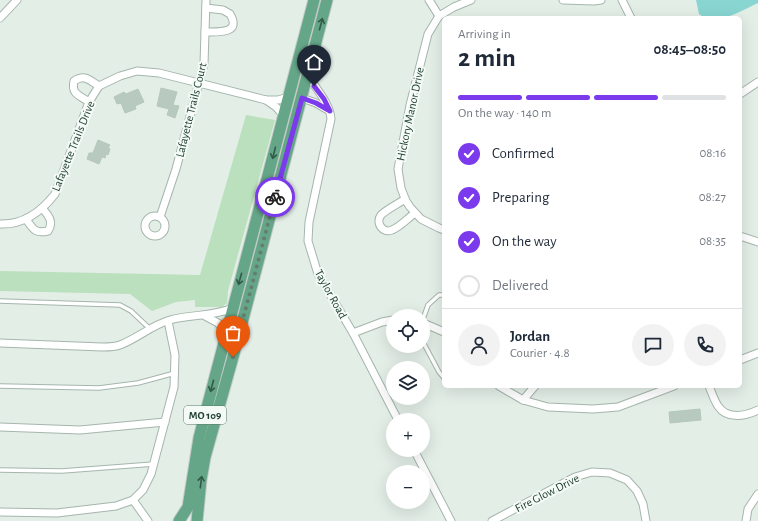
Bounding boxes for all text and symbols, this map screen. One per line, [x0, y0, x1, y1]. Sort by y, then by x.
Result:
one-way arrow [318, 18, 325, 31]
text: Arriving in [458, 28, 511, 41]
text: 08:45–08:50 [653, 42, 726, 57]
pin [297, 45, 331, 86]
text: 2 min [458, 45, 516, 71]
icon: home [303, 51, 325, 73]
street label: Lafayette Trails Court [173, 61, 210, 159]
street label: Hickory Manor Drive [394, 66, 427, 162]
street label: Lafayette Trails Drive [49, 99, 98, 193]
text: On the way · 140 m [458, 107, 552, 120]
icon: check [458, 143, 480, 165]
text: Confirmed [492, 146, 554, 161]
one-way arrow [269, 147, 277, 160]
text: 08:16 [699, 147, 726, 160]
courier [255, 177, 295, 217]
icon: bike [264, 186, 286, 208]
icon: check [458, 187, 480, 209]
text: Preparing [492, 190, 549, 205]
text: 08:27 [699, 191, 726, 204]
icon: check [458, 231, 480, 253]
text: On the way [492, 234, 557, 249]
text: 08:35 [699, 235, 726, 248]
street label: Taylor Road [312, 267, 349, 321]
one-way arrow [236, 272, 244, 285]
text: Delivered [492, 278, 549, 293]
map controls [386, 309, 430, 509]
button: locate [386, 309, 430, 353]
pin [216, 316, 250, 357]
icon: bag [222, 322, 244, 344]
button: person [458, 324, 500, 366]
button: chat [632, 324, 674, 366]
button: phone [684, 324, 726, 366]
text: Jordan [510, 329, 550, 344]
text: Courier · 4.8 [510, 347, 570, 360]
button: layers [386, 361, 430, 405]
one-way arrow [208, 380, 215, 393]
road number: MO 109 [184, 406, 226, 424]
button: + [386, 413, 430, 457]
button: − [386, 465, 430, 509]
street label: Fire Glow Drive [513, 472, 581, 514]
one-way arrow [197, 476, 205, 489]

